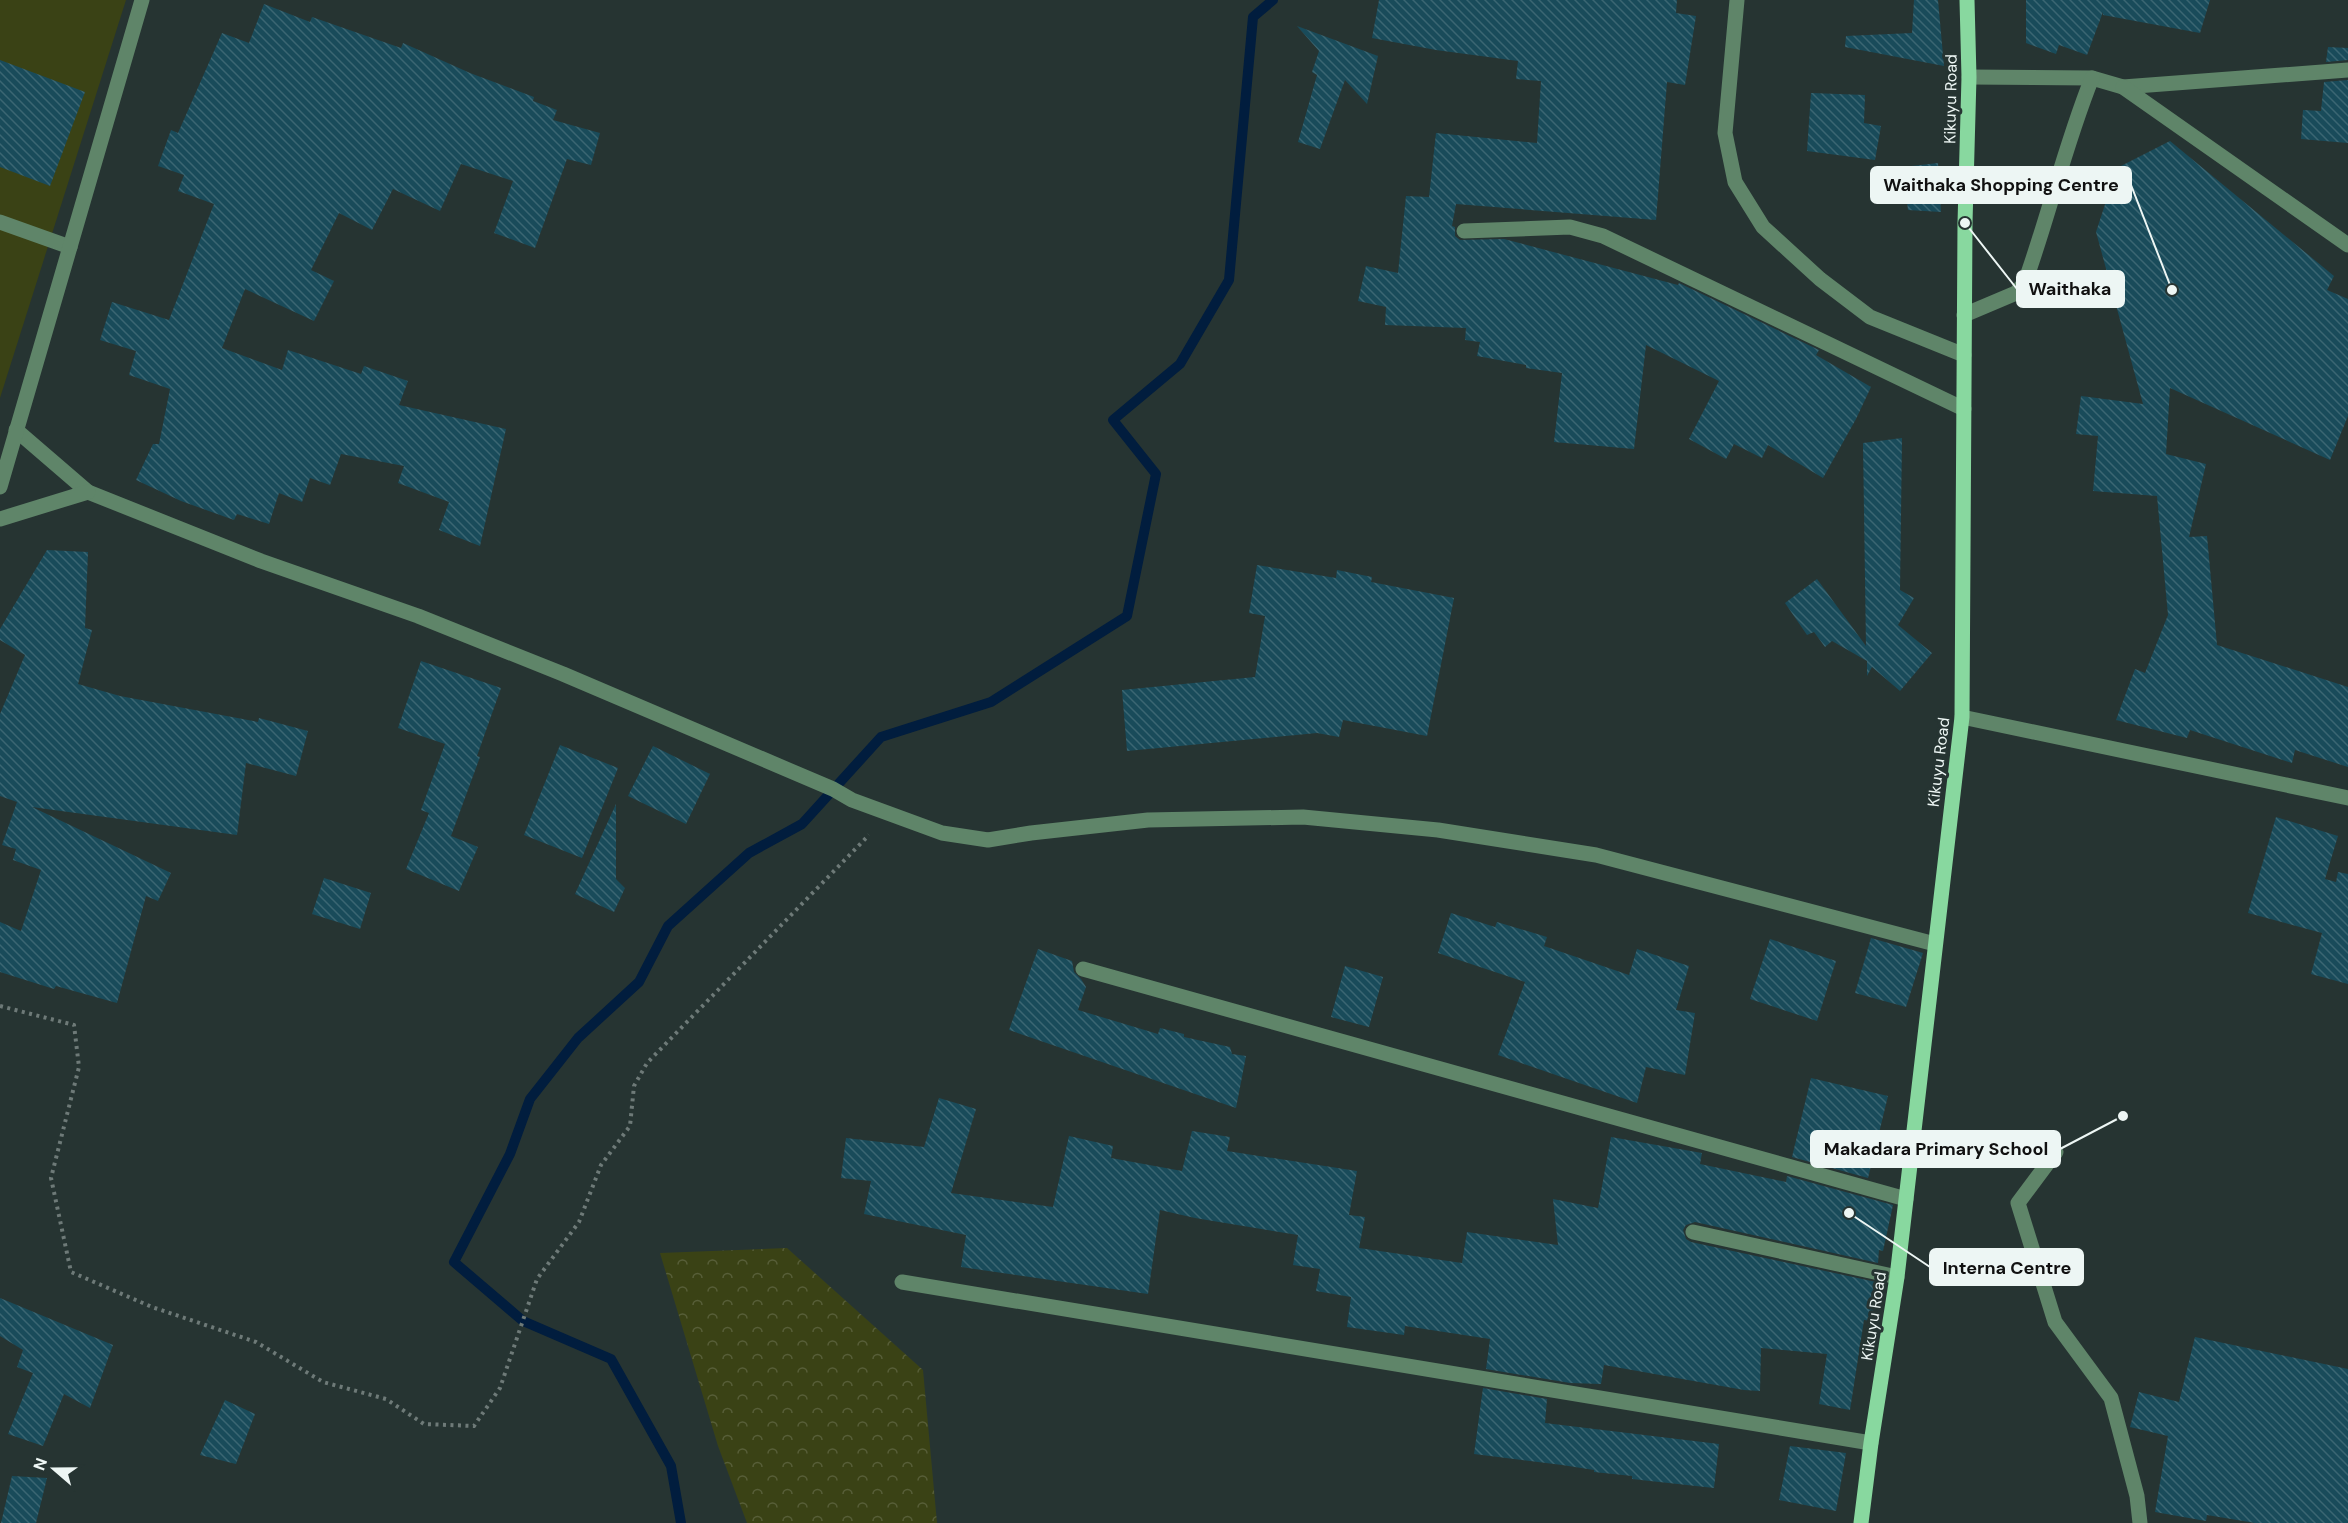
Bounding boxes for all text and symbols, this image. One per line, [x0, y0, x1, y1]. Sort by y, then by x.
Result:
street label: Kikuyu Road [1939, 54, 1962, 144]
callout: Waithaka Shopping Centre [1871, 167, 2131, 203]
text: Waithaka Shopping Centre [1883, 173, 2119, 197]
callout: Waithaka [2017, 271, 2124, 307]
text: Waithaka [2029, 277, 2111, 301]
street label: Kikuyu Road [1923, 716, 1954, 808]
callout: Makadara Primary School [1811, 1131, 2060, 1167]
text: Makadara Primary School [1824, 1137, 2048, 1161]
callout: Interna Centre [1930, 1249, 2083, 1285]
text: Interna Centre [1943, 1256, 2072, 1280]
street label: Kikuyu Road [1856, 1270, 1891, 1362]
north arrow [24, 1439, 84, 1499]
text: N [29, 1455, 52, 1473]

